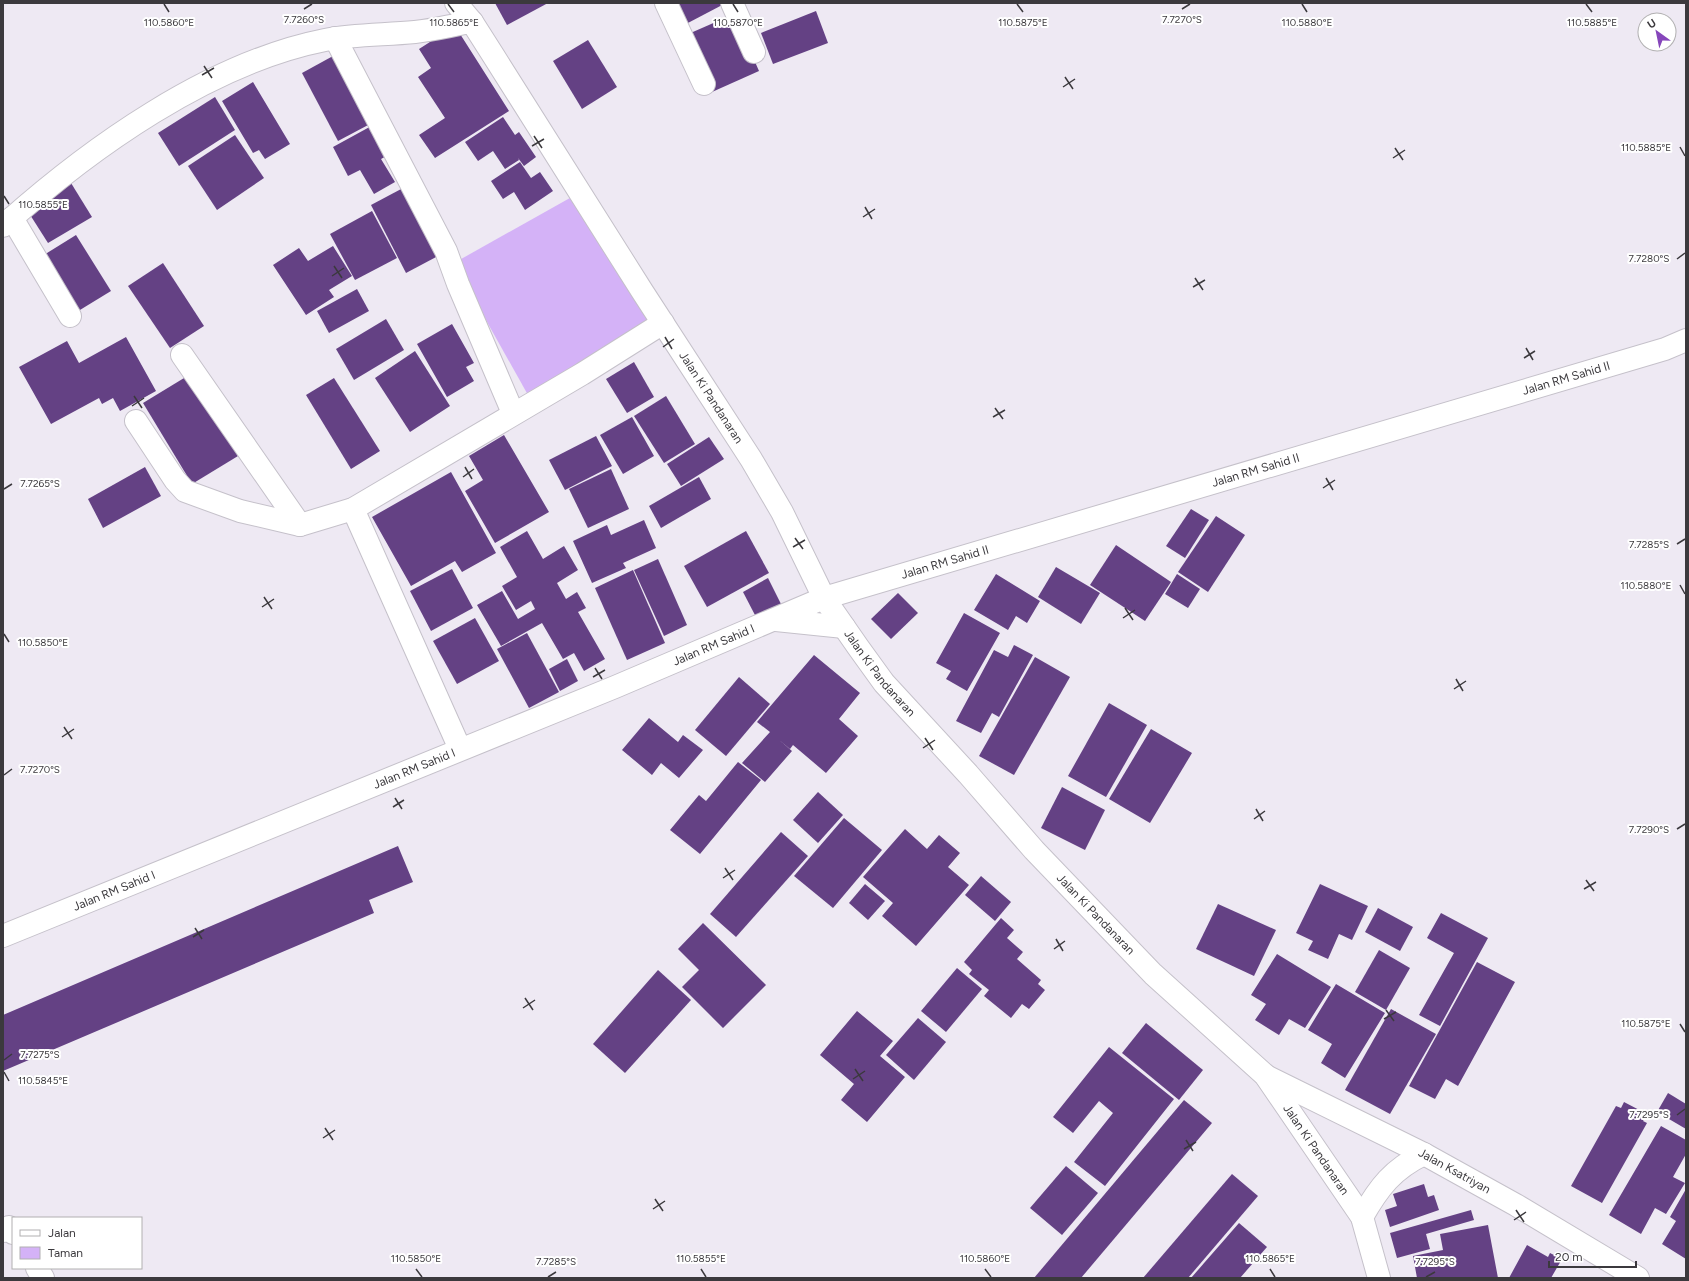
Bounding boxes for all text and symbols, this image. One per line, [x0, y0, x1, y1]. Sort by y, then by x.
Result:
north arrow [1637, 12, 1677, 52]
text: 7.7260°S [284, 13, 324, 26]
text: 7.7270°S [1162, 13, 1202, 26]
text: 110.5860°E [144, 16, 194, 29]
text: 110.5865°E [429, 16, 479, 29]
text: 110.5870°E [713, 16, 763, 29]
text: 110.5875°E [998, 16, 1048, 29]
text: 110.5880°E [1282, 16, 1332, 29]
text: 110.5885°E [1567, 16, 1617, 29]
text: U [1645, 16, 1659, 32]
text: 110.5885°E [1621, 141, 1671, 154]
text: 110.5855°E [18, 198, 68, 211]
text: 7.7280°S [1629, 252, 1669, 265]
street label: Jalan Ki Pandanaran [676, 349, 746, 446]
street label: Jalan RM Sahid II [1521, 359, 1612, 398]
street label: Jalan RM Sahid II [1210, 451, 1301, 490]
text: 7.7265°S [20, 477, 60, 490]
text: 7.7285°S [1629, 538, 1669, 551]
street label: Jalan RM Sahid II [899, 543, 991, 582]
text: 110.5880°E [1621, 579, 1671, 592]
street label: Jalan RM Sahid I [671, 621, 757, 669]
street label: Jalan Ki Pandanaran [841, 627, 918, 719]
text: 110.5850°E [18, 636, 68, 649]
street label: Jalan RM Sahid I [371, 746, 458, 792]
text: 7.7270°S [20, 763, 60, 776]
text: 7.7290°S [1629, 823, 1669, 836]
street label: Jalan RM Sahid I [71, 868, 157, 914]
street label: Jalan Ki Pandanaran [1054, 871, 1138, 958]
text: 110.5875°E [1621, 1017, 1671, 1030]
text: 7.7275°S [20, 1048, 60, 1061]
text: 110.5845°E [18, 1074, 68, 1087]
street label: Jalan Ki Pandanaran [1280, 1102, 1352, 1198]
text: 7.7295°S [1629, 1108, 1669, 1121]
street label: Jalan Ksatriyan [1416, 1145, 1493, 1197]
legend [12, 1217, 142, 1269]
text: Jalan [48, 1226, 76, 1240]
scale bar [1549, 1243, 1636, 1269]
text: Taman [48, 1246, 83, 1260]
text: 20 m [1555, 1250, 1583, 1264]
text: 110.5850°E [391, 1252, 441, 1265]
text: 110.5855°E [676, 1252, 726, 1265]
text: 110.5860°E [960, 1252, 1010, 1265]
text: 110.5865°E [1245, 1252, 1295, 1265]
text: 7.7285°S [536, 1255, 576, 1268]
text: 7.7295°S [1415, 1255, 1455, 1268]

